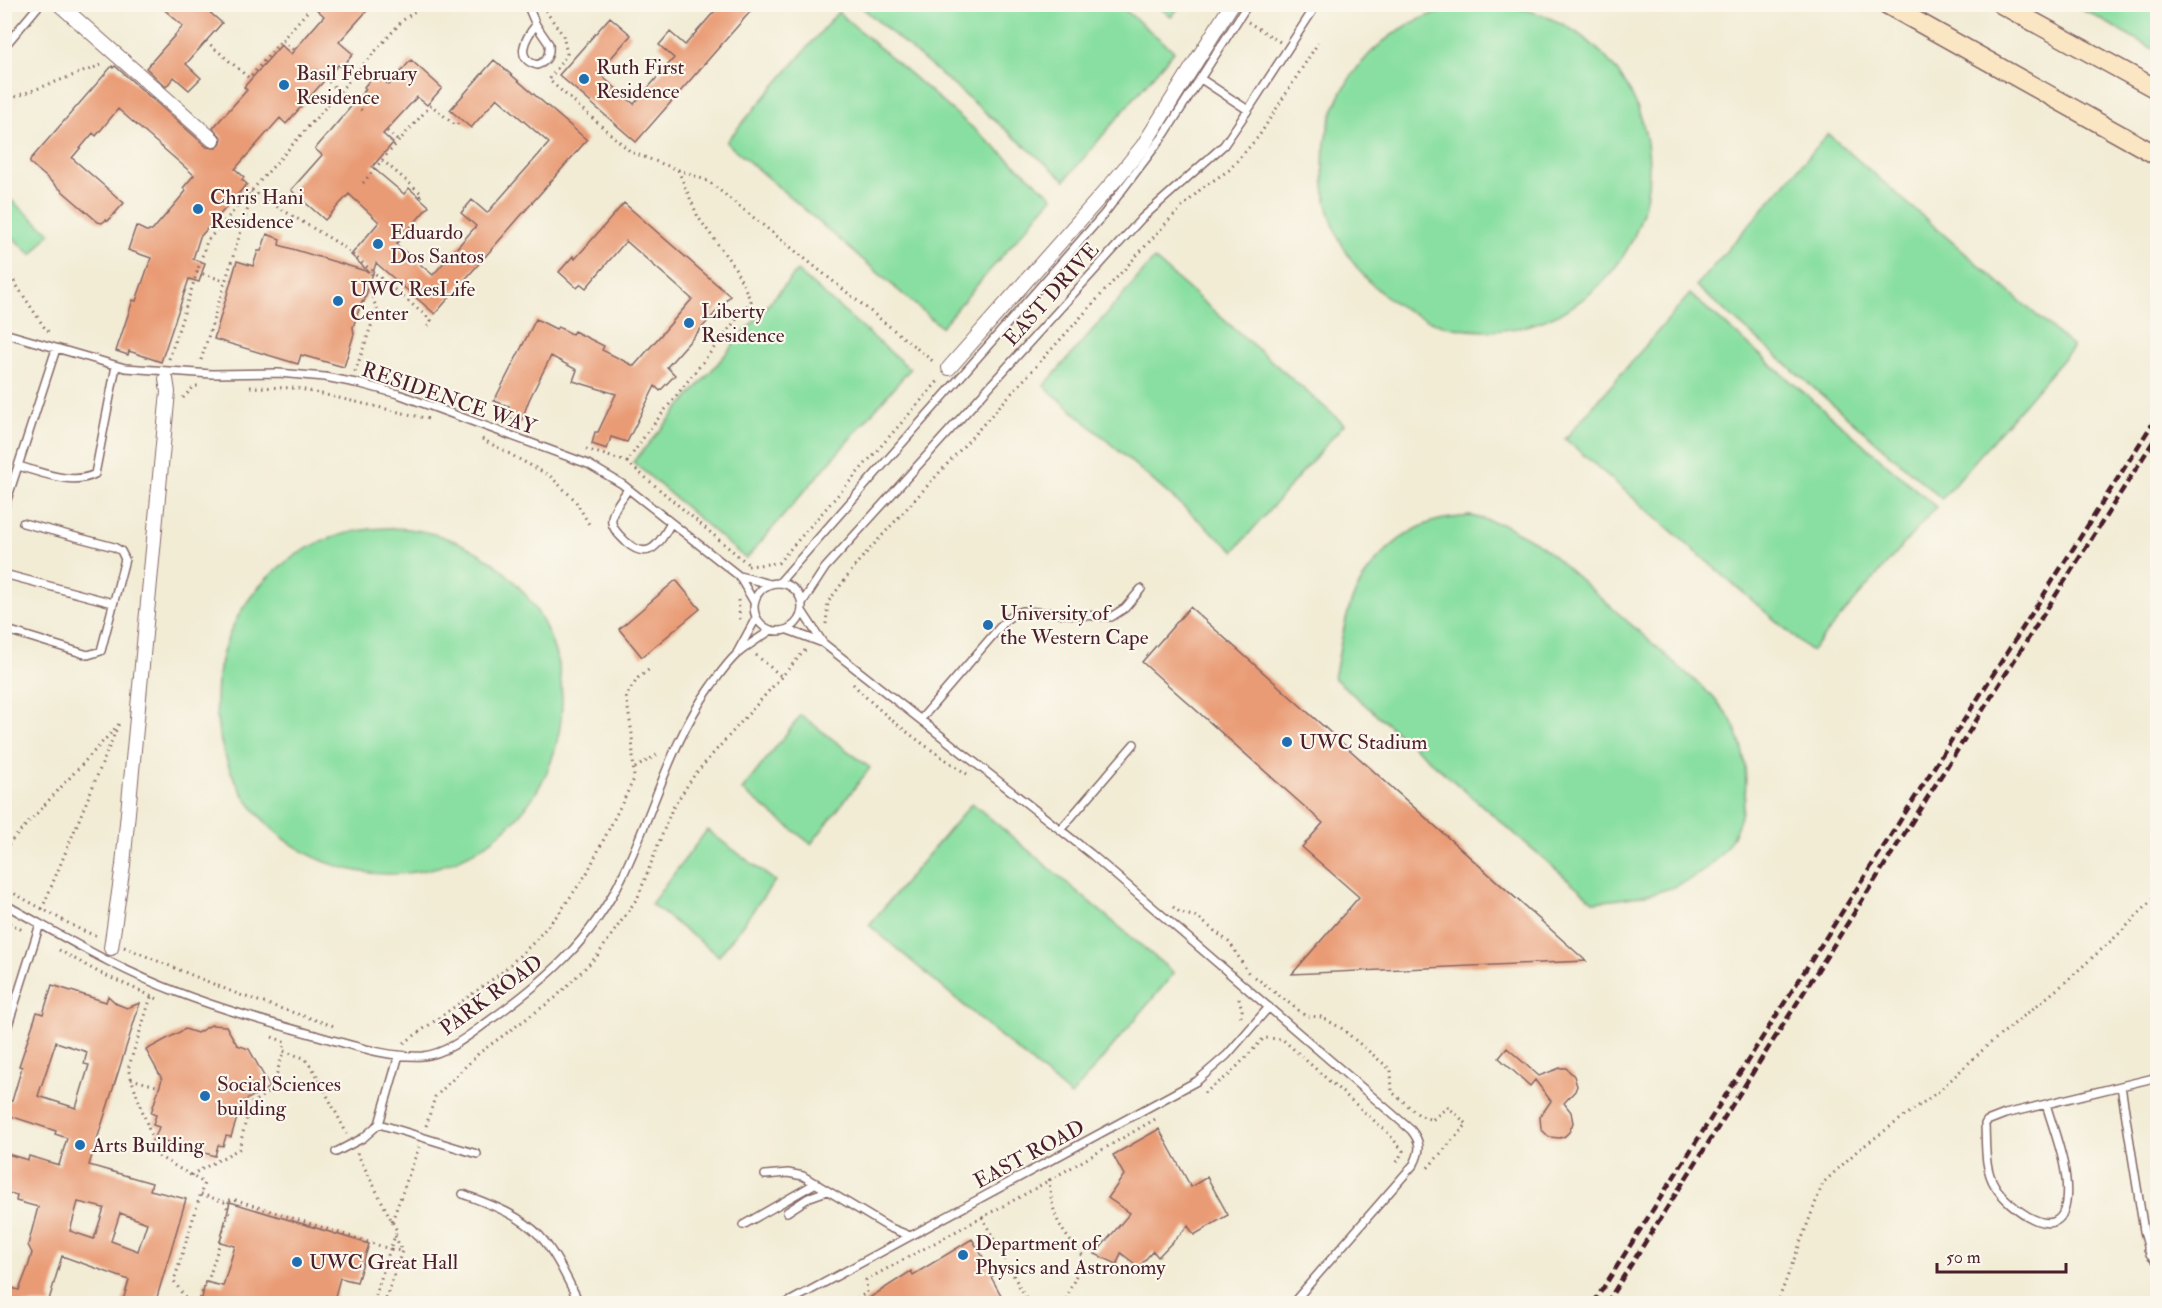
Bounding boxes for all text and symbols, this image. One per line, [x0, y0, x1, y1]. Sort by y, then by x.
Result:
place label: Ruth First Residence [596, 54, 684, 105]
place label: Basil February Residence [296, 60, 418, 111]
marker: Ruth First Residence [577, 72, 591, 86]
marker: Basil February Residence [277, 78, 291, 92]
place label: Chris Hani Residence [210, 184, 304, 235]
marker: Chris Hani Residence [191, 202, 205, 216]
place label: Eduardo Dos Santos [390, 219, 484, 270]
marker: Eduardo Dos Santos [371, 237, 385, 251]
street label: EAST DRIVE [998, 237, 1105, 352]
place label: UWC ResLife Center [350, 276, 476, 327]
marker: UWC ResLife Center [331, 294, 345, 308]
place label: Liberty Residence [701, 298, 785, 349]
marker: Liberty Residence [682, 316, 696, 330]
street label: RESIDENCE WAY [358, 356, 540, 441]
place label: University of the Western Cape [1000, 600, 1149, 651]
marker: University of the Western Cape [981, 618, 995, 632]
place label: UWC Stadium [1299, 729, 1427, 756]
marker: UWC Stadium [1280, 735, 1294, 749]
street label: PARK ROAD [434, 949, 548, 1042]
place label: Social Sciences building [217, 1071, 341, 1122]
marker: Social Sciences building [198, 1089, 212, 1103]
street label: EAST ROAD [969, 1114, 1089, 1195]
place label: Arts Building [91, 1132, 205, 1159]
marker: Arts Building [73, 1138, 87, 1152]
place label: Department of Physics and Astronomy [975, 1230, 1166, 1281]
scale bar [1937, 1236, 2066, 1274]
text: 50 m [1946, 1246, 1981, 1269]
marker: Department of Physics and Astronomy [956, 1248, 970, 1262]
place label: UWC Great Hall [309, 1249, 459, 1276]
marker: UWC Great Hall [290, 1255, 304, 1269]

